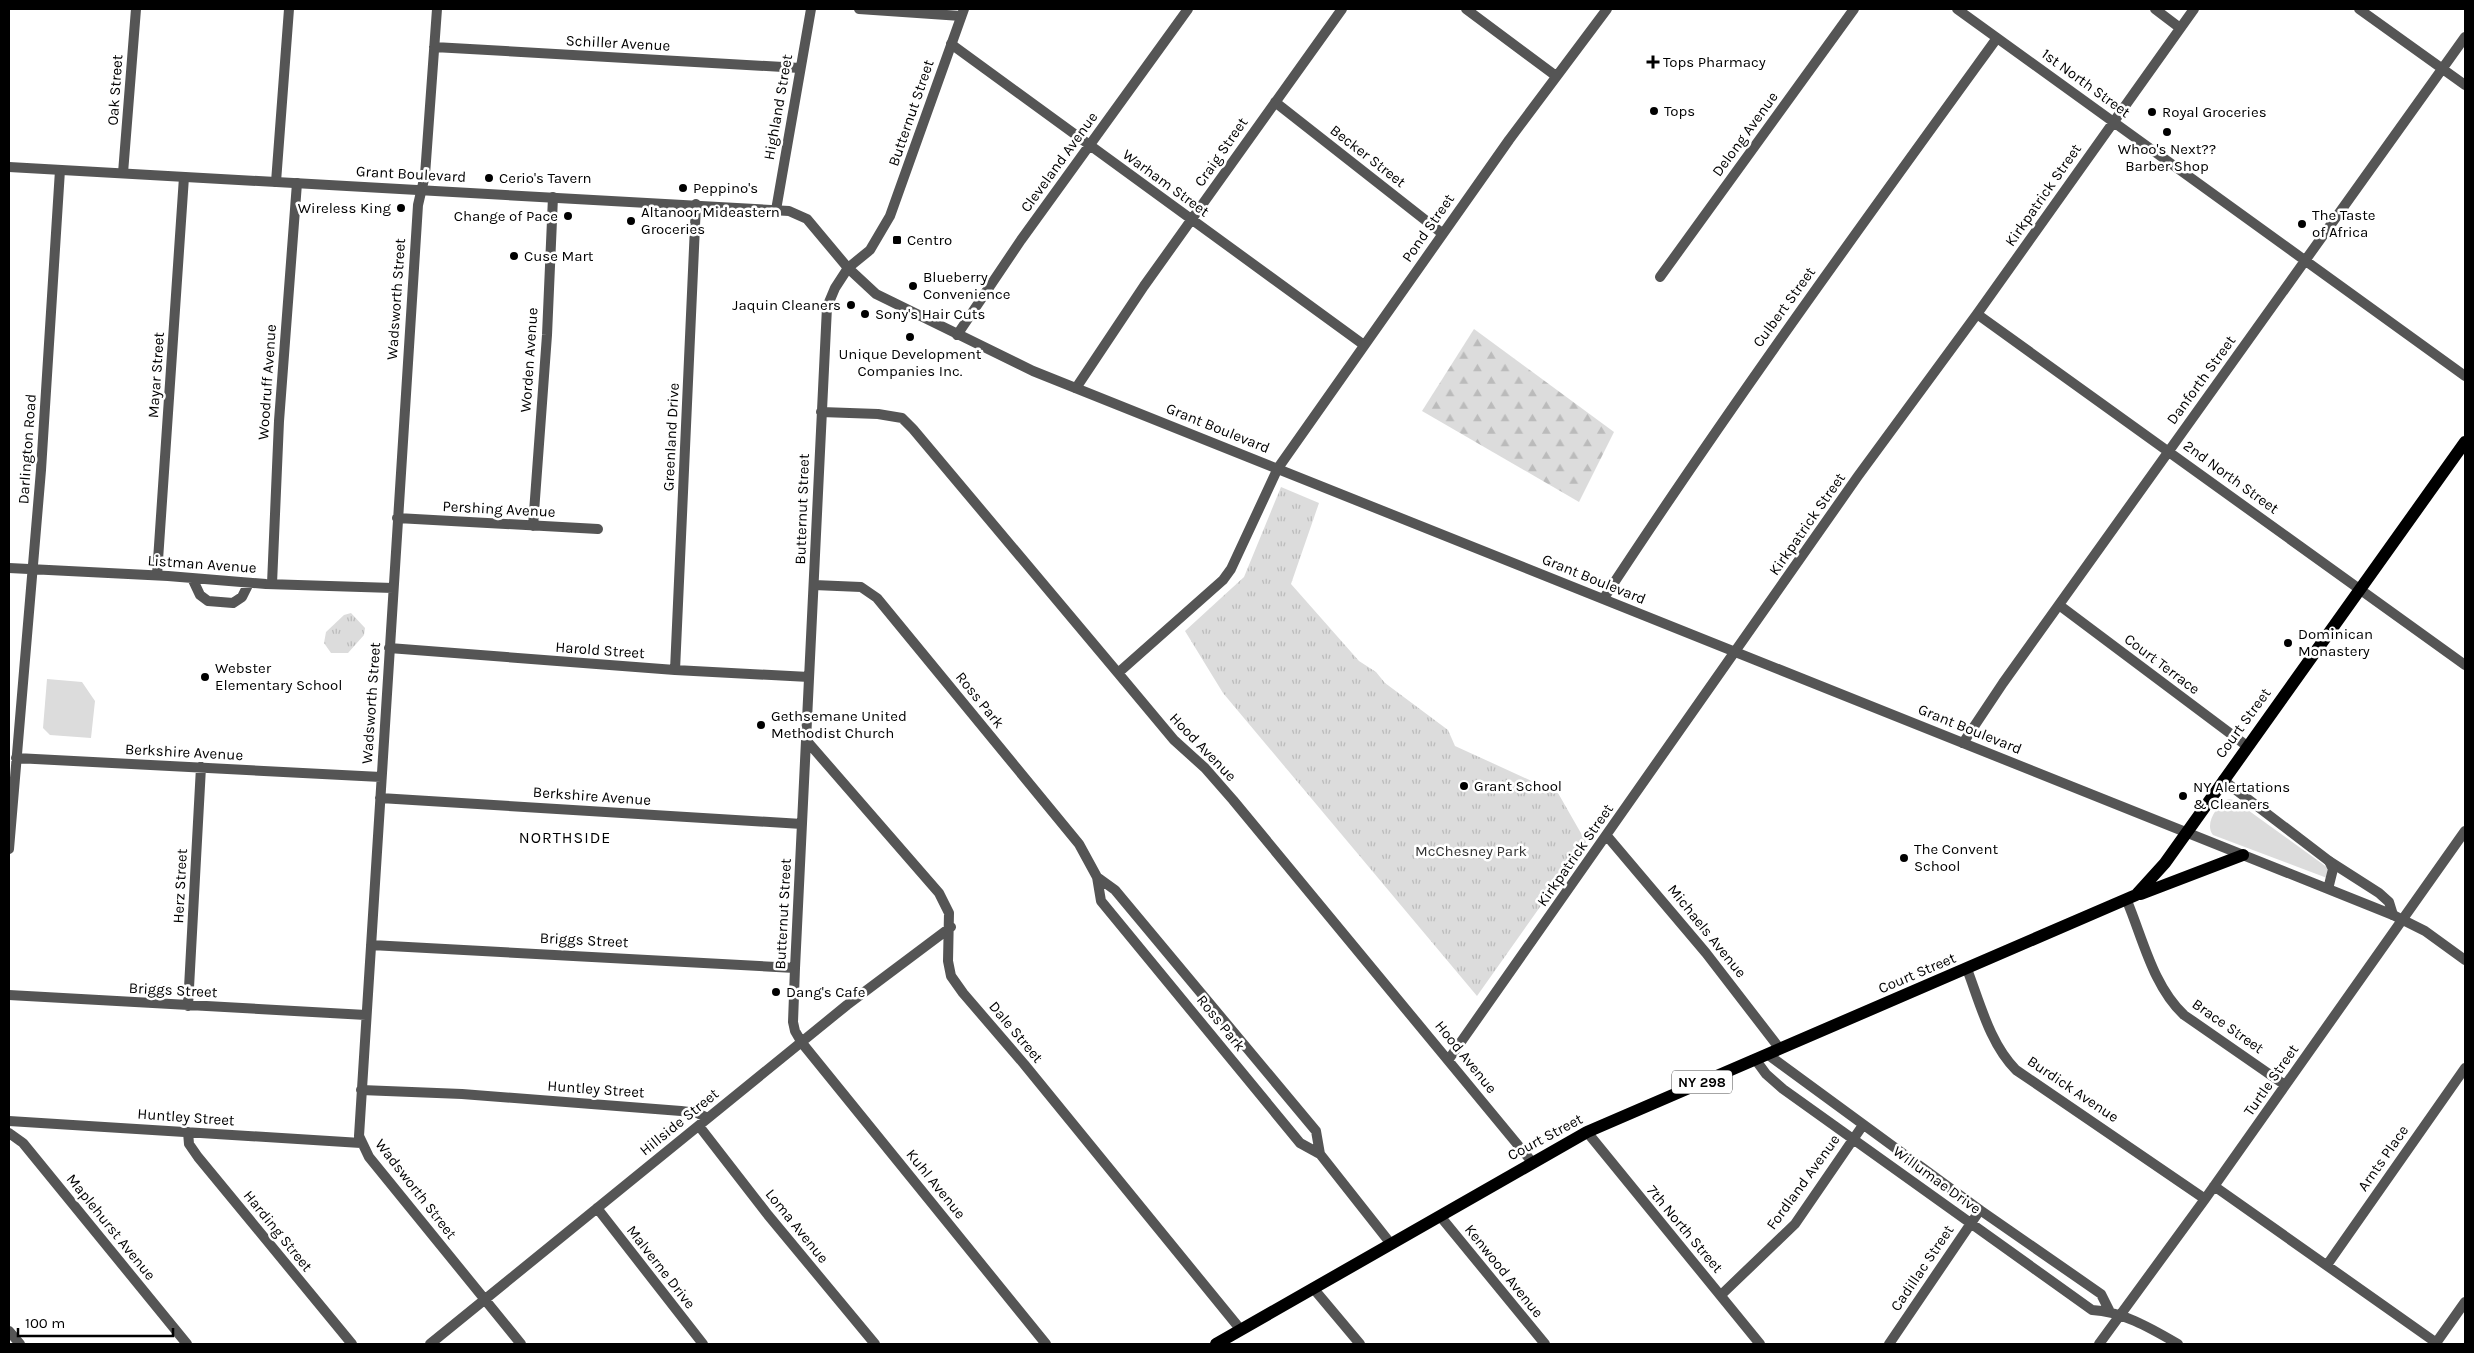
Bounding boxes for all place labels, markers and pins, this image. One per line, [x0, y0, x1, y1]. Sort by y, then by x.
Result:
place label: Tops Pharmacy [1663, 53, 1766, 71]
marker: Tops Pharmacy [1647, 56, 1659, 68]
place label: Tops [1664, 102, 1695, 120]
place label: Royal Groceries [2162, 103, 2267, 121]
marker: Tops [1648, 105, 1660, 117]
marker: Royal Groceries [2146, 106, 2158, 118]
marker: Whoo's Next?? Barber Shop [2161, 126, 2173, 138]
place label: Whoo's Next?? Barber Shop [2118, 140, 2216, 175]
place label: Cerio's Tavern [499, 169, 592, 187]
marker: Cerio's Tavern [483, 172, 495, 184]
place label: Peppino's [693, 179, 758, 197]
marker: Peppino's [677, 182, 689, 194]
place label: Wireless King [298, 199, 392, 217]
marker: Wireless King [395, 202, 407, 214]
place label: Altanoor Mideastern Groceries [641, 203, 780, 238]
place label: The Taste of Africa [2312, 206, 2376, 241]
place label: Change of Pace [454, 207, 558, 225]
marker: Change of Pace [562, 210, 574, 222]
marker: Altanoor Mideastern Groceries [625, 215, 637, 227]
marker: The Taste of Africa [2296, 218, 2308, 230]
place label: Centro [907, 231, 952, 249]
marker: Centro [891, 234, 903, 246]
place label: Cuse Mart [524, 247, 594, 265]
marker: Cuse Mart [508, 250, 520, 262]
place label: Blueberry Convenience [923, 268, 1010, 303]
marker: Blueberry Convenience [907, 280, 919, 292]
place label: Jaquin Cleaners [732, 296, 841, 314]
marker: Jaquin Cleaners [845, 299, 857, 311]
place label: Sony's Hair Cuts [875, 305, 985, 323]
marker: Sony's Hair Cuts [859, 308, 871, 320]
marker: Unique Development Companies Inc. [904, 331, 916, 343]
place label: Unique Development Companies Inc. [839, 345, 982, 380]
place label: Dominican Monastery [2298, 625, 2373, 660]
marker: Dominican Monastery [2282, 637, 2294, 649]
place label: Webster Elementary School [215, 659, 342, 694]
marker: Webster Elementary School [199, 671, 211, 683]
place label: Gethsemane United Methodist Church [771, 707, 907, 742]
marker: Gethsemane United Methodist Church [755, 719, 767, 731]
place label: Grant School [1474, 777, 1562, 795]
place label: NY Alertations & Cleaners [2193, 778, 2290, 813]
marker: Grant School [1458, 780, 1470, 792]
marker: NY Alertations & Cleaners [2177, 790, 2189, 802]
place label: The Convent School [1914, 840, 1999, 875]
marker: The Convent School [1898, 852, 1910, 864]
place label: Dang's Cafe [786, 983, 865, 1001]
marker: Dang's Cafe [770, 986, 782, 998]

